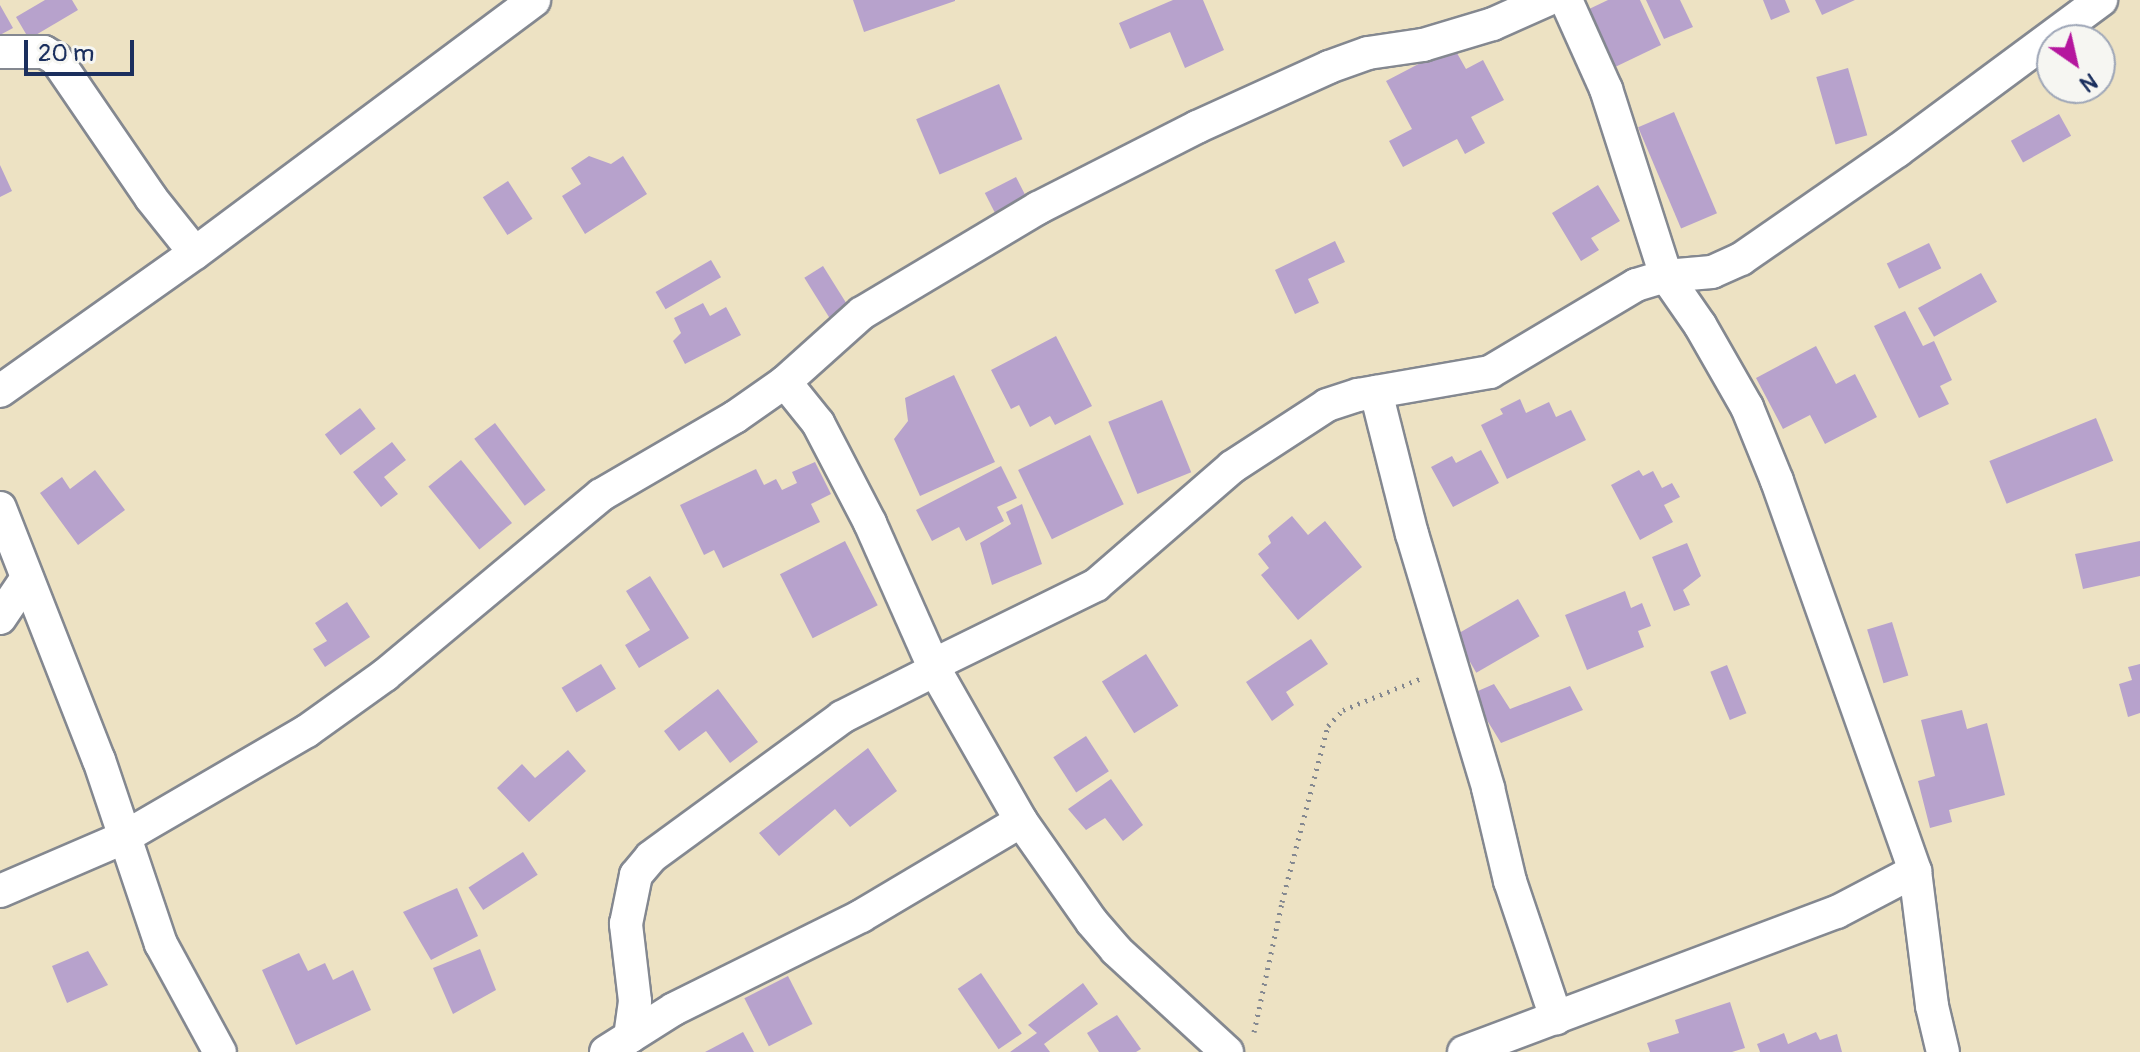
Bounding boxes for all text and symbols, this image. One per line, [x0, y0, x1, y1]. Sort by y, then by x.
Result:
scale bar [28, 24, 138, 74]
north arrow [2036, 24, 2116, 104]
text: 20 m [38, 39, 94, 68]
text: N [2074, 66, 2102, 98]

